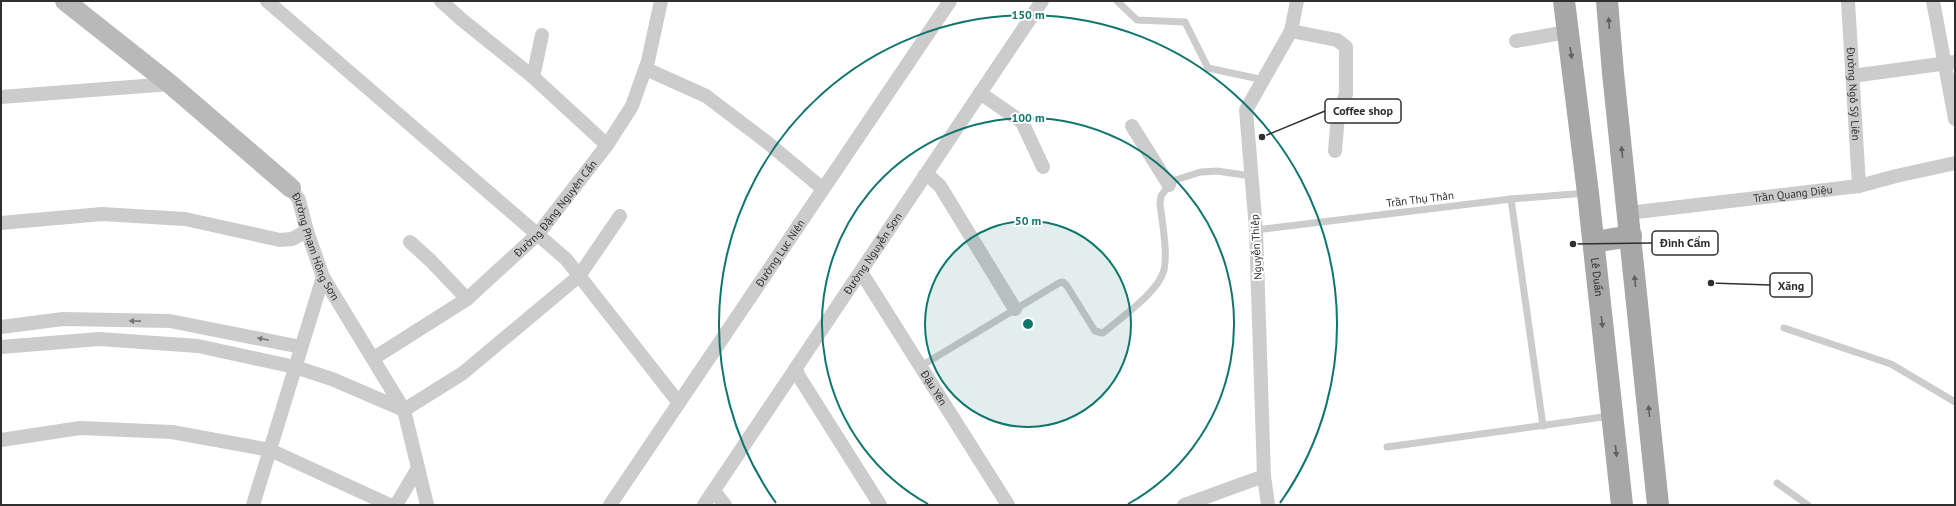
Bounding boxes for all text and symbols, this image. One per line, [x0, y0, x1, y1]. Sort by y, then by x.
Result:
text: 150 m [1011, 7, 1045, 22]
one-way arrow [1606, 17, 1613, 29]
street label: Đường Ngô Sỹ Liên [1844, 46, 1863, 141]
one-way arrow [1568, 47, 1574, 60]
callout: Coffee shop [1325, 99, 1401, 123]
text: Coffee shop [1333, 103, 1393, 118]
text: 100 m [1011, 110, 1045, 125]
one-way arrow [1618, 146, 1625, 158]
street label: Đường Đặng Nguyên Cẩn [510, 157, 600, 260]
street label: Trần Quang Diệu [1752, 182, 1833, 205]
street label: Trần Thụ Thân [1385, 188, 1455, 210]
street label: Đường Phạm Hồng Sơn [288, 189, 343, 303]
street label: Đường Nguyễn Sơn [840, 210, 905, 298]
text: 50 m [1015, 213, 1041, 228]
street label: Nguyễn Thiếp [1247, 214, 1265, 280]
street label: Đường Lục Niên [752, 217, 808, 290]
callout: Đình Cẩm [1652, 231, 1718, 255]
text: Đình Cẩm [1659, 235, 1710, 250]
street label: Lê Duẩn [1588, 257, 1606, 297]
callout: Xăng [1770, 273, 1812, 297]
one-way arrow [1632, 275, 1638, 287]
text: Xăng [1778, 278, 1804, 293]
one-way arrow [1599, 316, 1605, 328]
centre of rings [1021, 317, 1035, 331]
one-way arrow [128, 318, 141, 324]
one-way arrow [257, 335, 269, 341]
street label: Đậu Yên [917, 367, 950, 408]
one-way arrow [1645, 404, 1652, 417]
one-way arrow [1613, 445, 1619, 457]

